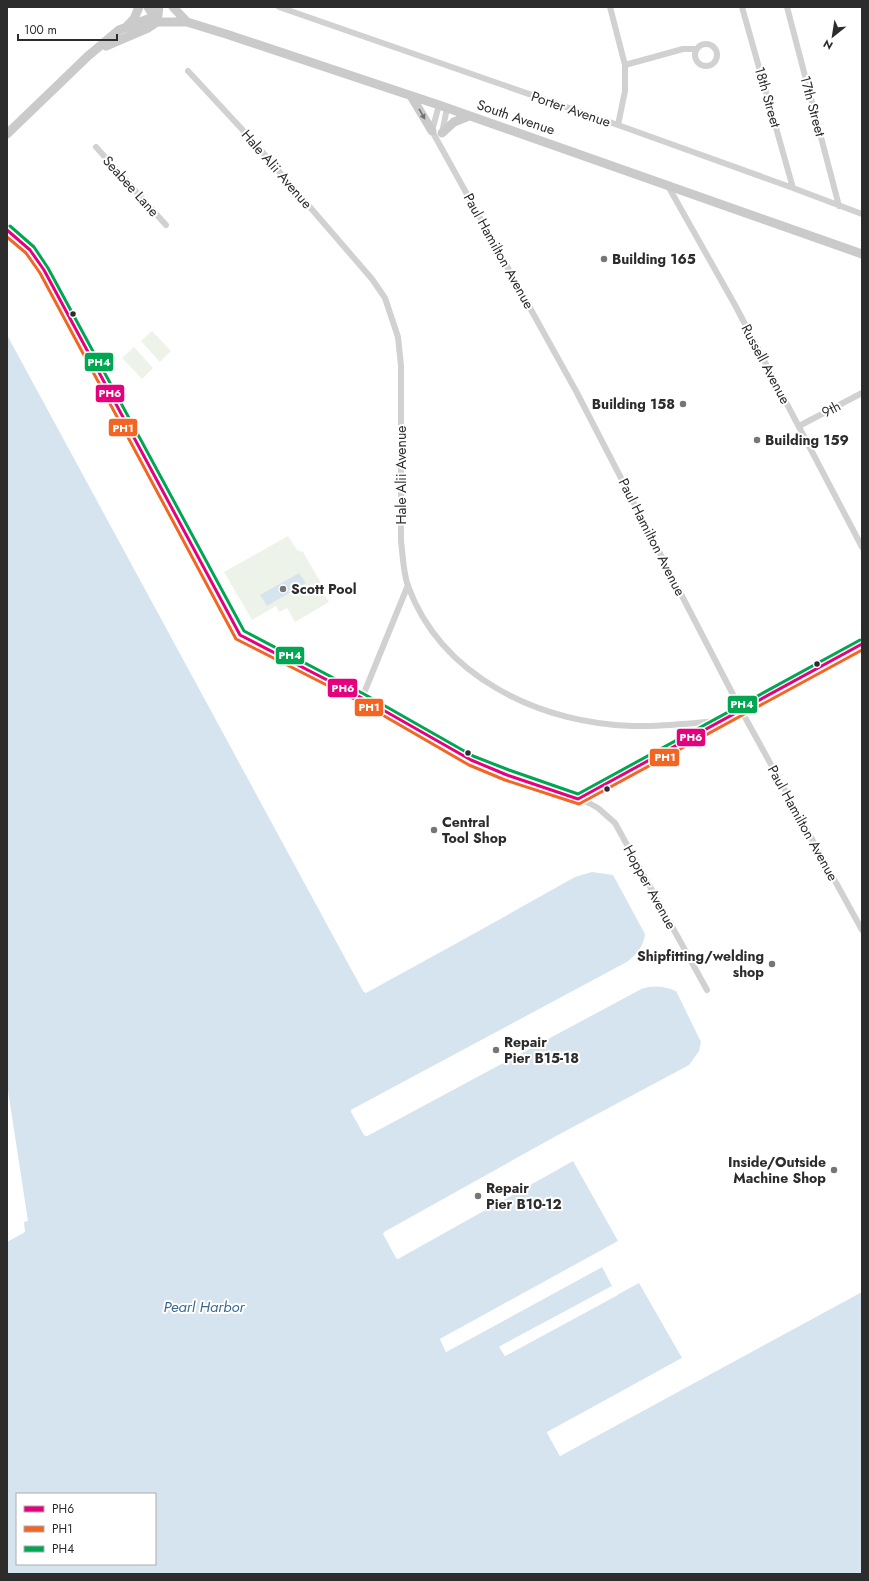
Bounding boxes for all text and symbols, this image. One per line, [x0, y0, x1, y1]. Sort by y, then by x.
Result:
scale bar [18, 16, 117, 42]
north arrow [813, 16, 853, 56]
text: 100 m [24, 21, 57, 39]
text: N [820, 36, 836, 54]
street label: 18th Street [750, 64, 786, 130]
street label: 17th Street [795, 73, 831, 139]
street label: Porter Avenue [529, 86, 613, 132]
street label: South Avenue [474, 94, 558, 140]
one-way arrow [418, 108, 425, 119]
street label: Hale Alii Avenue [237, 125, 317, 213]
street label: Seabee Lane [98, 151, 164, 221]
street label: Paul Hamilton Avenue [459, 190, 539, 312]
place label: Building 165 [612, 249, 696, 269]
marker: Building 165 [599, 254, 609, 264]
unlabelled marker [68, 309, 78, 319]
street label: Russell Avenue [737, 320, 795, 408]
line badge: PH4 [84, 352, 114, 372]
text: PH4 [87, 354, 111, 370]
line badge: PH6 [95, 384, 125, 403]
text: PH6 [99, 385, 121, 401]
place label: Building 158 [592, 394, 675, 414]
street label: 9th [818, 396, 844, 422]
marker: Building 158 [678, 399, 688, 409]
line badge: PH1 [108, 418, 138, 437]
text: PH1 [112, 420, 134, 436]
street label: Hale Alii Avenue [391, 426, 411, 524]
place label: Building 159 [765, 430, 849, 450]
marker: Building 159 [752, 435, 762, 445]
street label: Paul Hamilton Avenue [614, 475, 690, 599]
place label: Scott Pool [291, 579, 357, 599]
marker: Scott Pool [278, 584, 288, 594]
line badge: PH4 [275, 646, 305, 665]
text: PH4 [278, 647, 302, 663]
unlabelled marker [812, 659, 822, 669]
line badge: PH6 [327, 678, 358, 698]
text: PH6 [332, 680, 354, 696]
line badge: PH4 [727, 695, 758, 714]
text: PH4 [730, 696, 754, 712]
line badge: PH1 [354, 698, 384, 717]
text: PH1 [358, 699, 380, 715]
line badge: PH6 [676, 728, 706, 747]
text: PH6 [680, 729, 702, 745]
unlabelled marker [463, 748, 473, 758]
line badge: PH1 [649, 748, 680, 767]
text: PH1 [654, 749, 676, 765]
street label: Paul Hamilton Avenue [763, 762, 843, 884]
unlabelled marker [602, 784, 612, 794]
place label: Central Tool Shop [442, 812, 507, 848]
marker: Central Tool Shop [429, 825, 439, 835]
street label: Hopper Avenue [619, 841, 681, 933]
place label: Shipfitting/welding shop [637, 946, 764, 982]
marker: Shipfitting/welding shop [767, 959, 777, 969]
place label: Repair Pier B15-18 [504, 1032, 579, 1068]
marker: Repair Pier B15-18 [491, 1045, 501, 1055]
place label: Inside/Outside Machine Shop [728, 1152, 826, 1188]
marker: Inside/Outside Machine Shop [829, 1165, 839, 1175]
place label: Repair Pier B10-12 [486, 1178, 562, 1214]
marker: Repair Pier B10-12 [473, 1191, 483, 1201]
water label: Pearl Harbor [163, 1296, 246, 1318]
legend [16, 1493, 156, 1565]
text: PH6 [52, 1500, 74, 1518]
text: PH1 [52, 1520, 73, 1538]
text: PH4 [52, 1540, 74, 1558]

